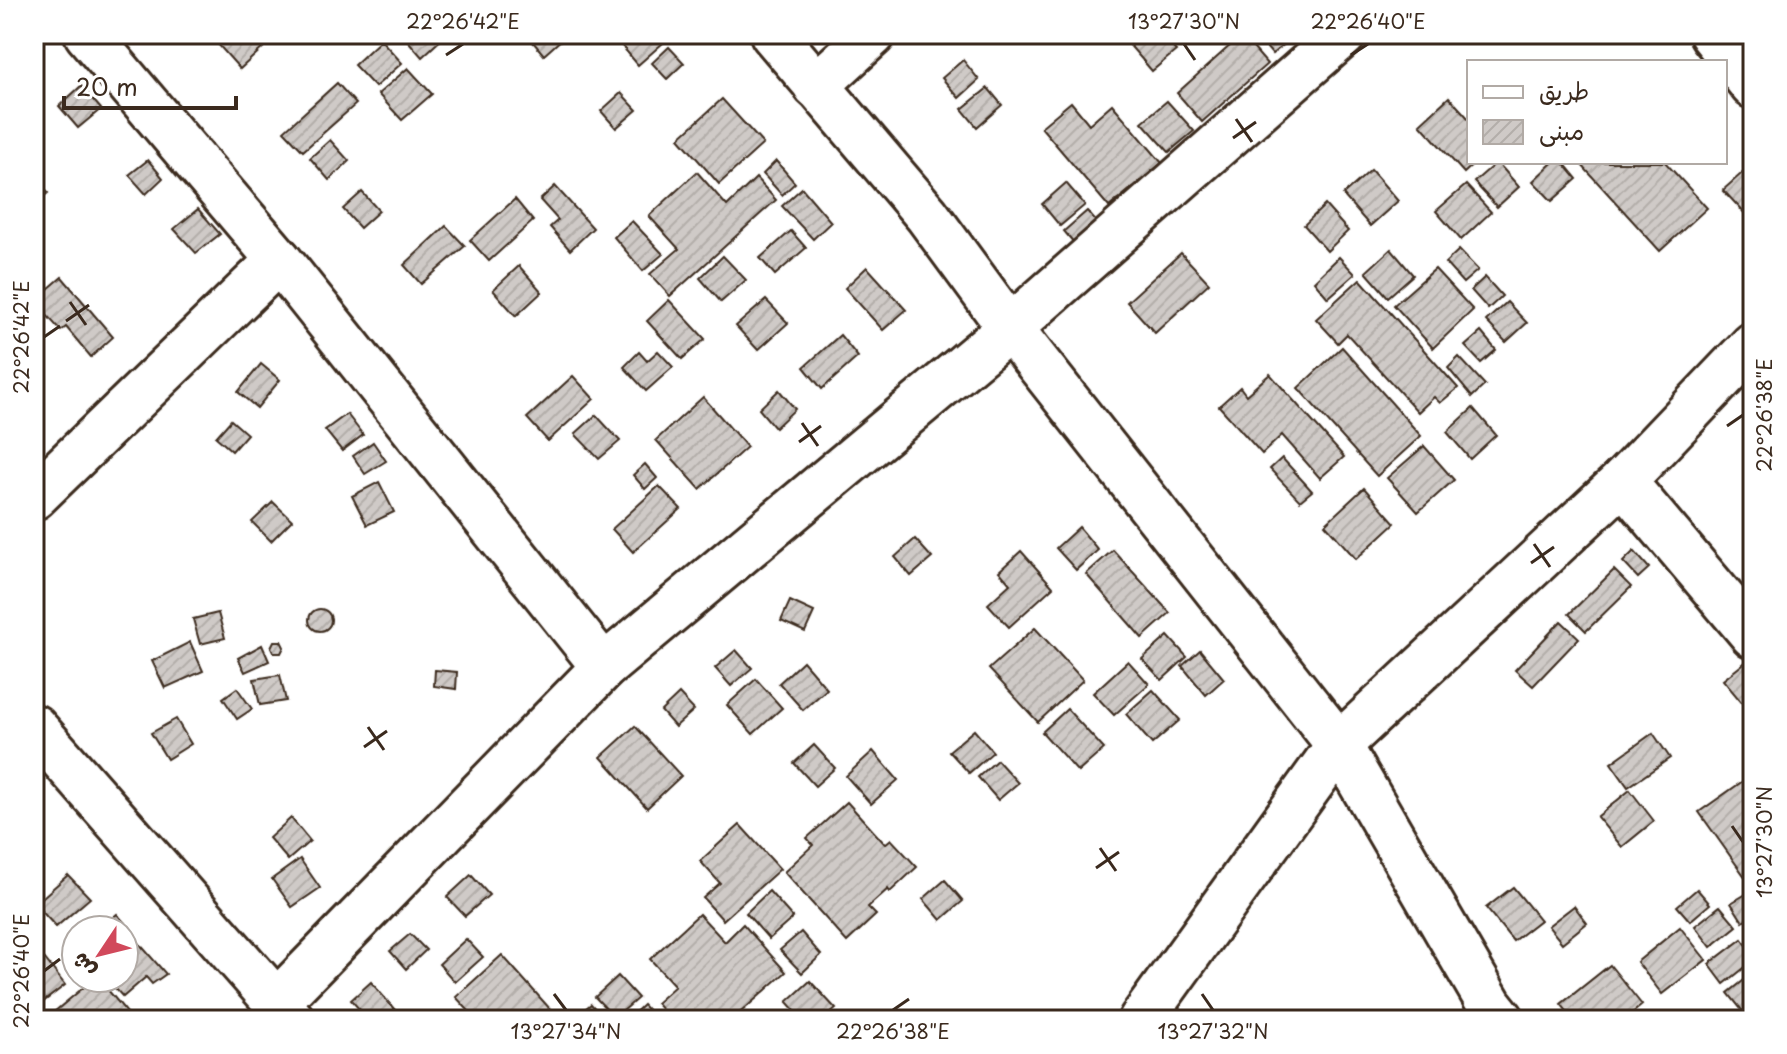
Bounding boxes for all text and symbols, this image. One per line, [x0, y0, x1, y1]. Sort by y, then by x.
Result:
text: 22°26'42"E [406, 6, 520, 36]
text: 13°27'30"N [1128, 6, 1240, 36]
text: 22°26'40"E [1310, 6, 1426, 36]
scale bar [64, 60, 236, 110]
legend [1467, 60, 1727, 164]
text: 20 m [76, 68, 138, 104]
text: طريق [1539, 72, 1589, 108]
text: مبنى [1539, 112, 1584, 148]
text: 22°26'42"E [6, 280, 36, 394]
text: 22°26'38"E [1749, 358, 1779, 472]
text: 13°27'30"N [1749, 786, 1779, 898]
text: 22°26'40"E [6, 913, 36, 1029]
north arrow [60, 914, 140, 994]
text: ش [62, 947, 103, 986]
text: 13°27'34"N [511, 1016, 621, 1046]
text: 22°26'38"E [836, 1016, 950, 1046]
text: 13°27'32"N [1157, 1016, 1269, 1046]

